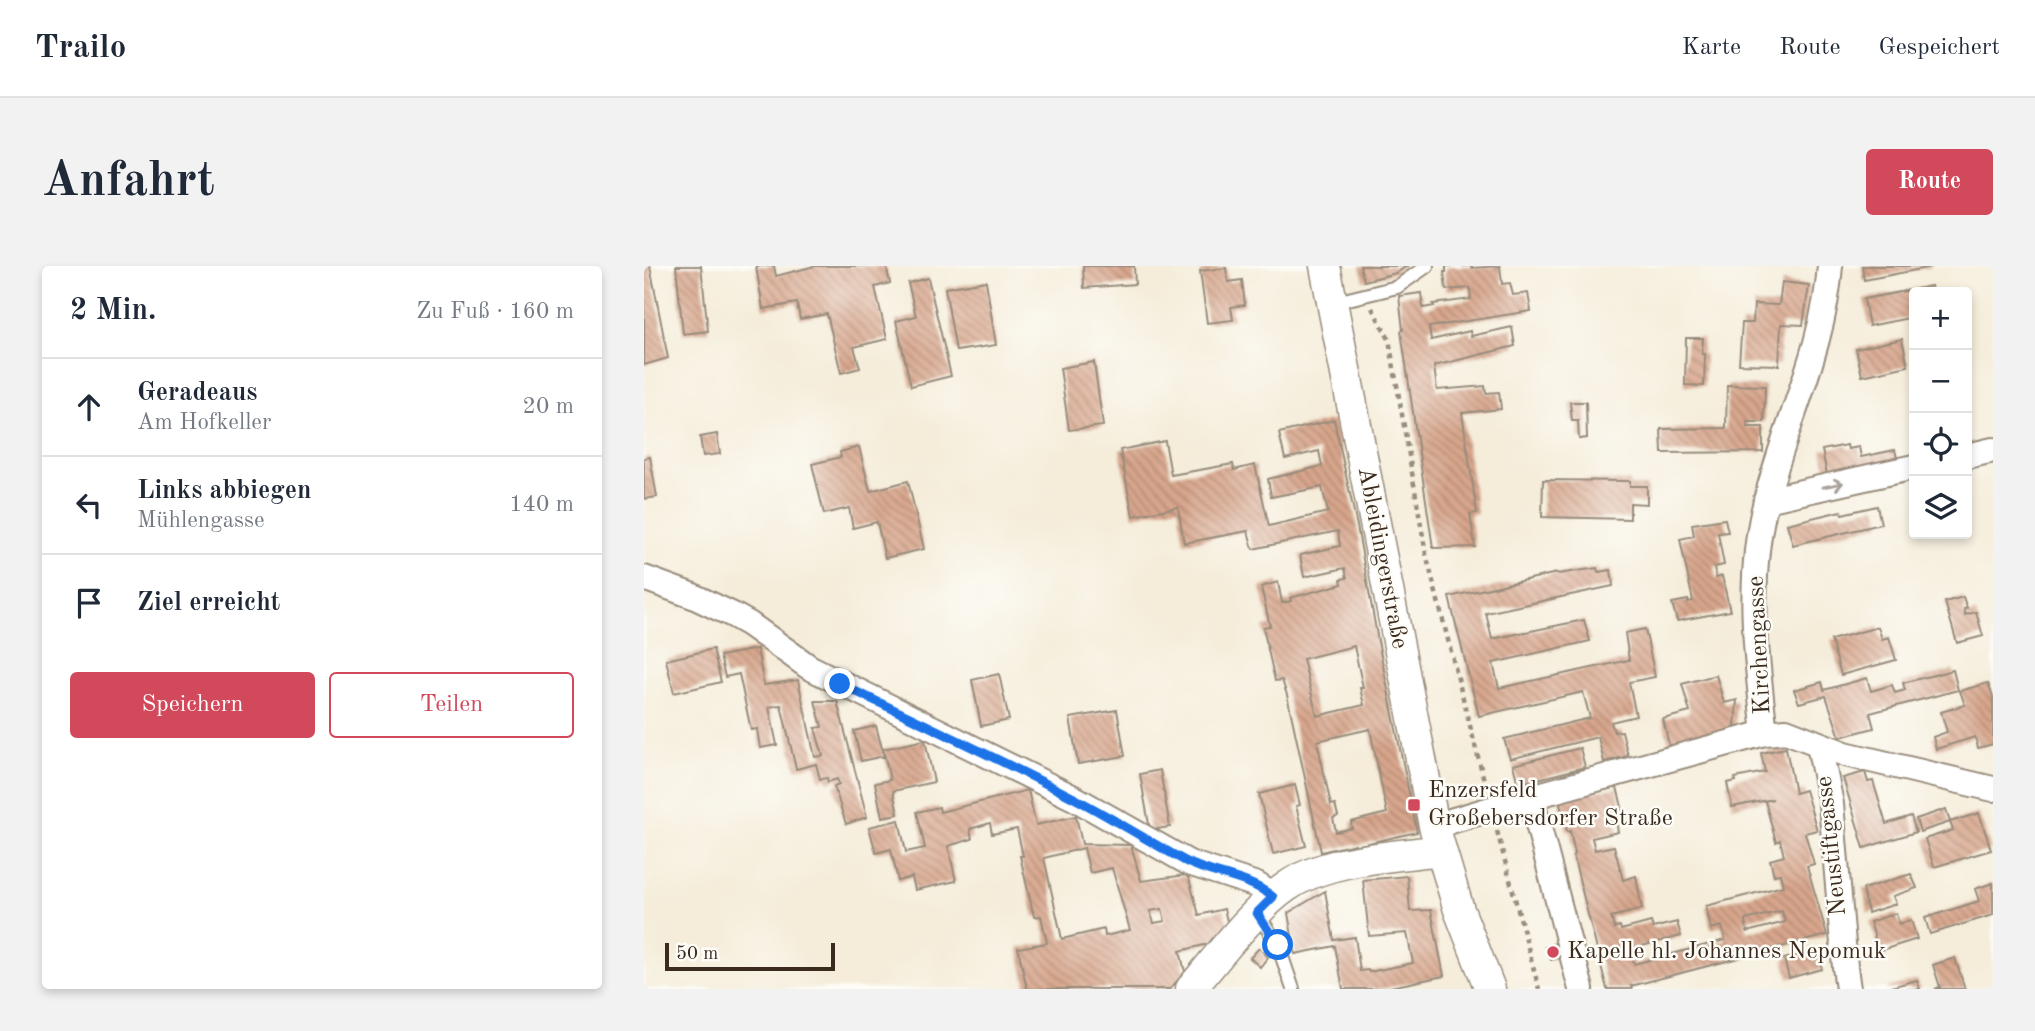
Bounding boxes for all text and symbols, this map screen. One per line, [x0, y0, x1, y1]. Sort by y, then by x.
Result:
text: Trailo [35, 32, 126, 65]
text: Karte [1682, 36, 1741, 60]
text: Route [1779, 36, 1841, 60]
text: Gespeichert [1879, 36, 2000, 60]
button: Route [1866, 149, 1993, 215]
text: Anfahrt [42, 158, 215, 207]
map controls [1909, 287, 1972, 539]
button: + [1909, 287, 1972, 350]
text: 2 Min. [70, 296, 156, 326]
text: Zu Fuß · 160 m [416, 300, 574, 323]
button: − [1909, 350, 1972, 413]
text: Geradeaus [137, 380, 257, 406]
icon: ahead [70, 388, 108, 426]
text: 20 m [523, 395, 574, 418]
text: Am Hofkeller [137, 411, 271, 434]
button: locate [1909, 413, 1972, 476]
street label: Ableidingerstraße [1353, 465, 1411, 651]
button: layers [1909, 476, 1972, 539]
text: Links abbiegen [137, 478, 311, 504]
one-way arrow [1821, 478, 1844, 492]
icon: left [70, 486, 108, 524]
text: 140 m [509, 493, 574, 516]
text: Mühlengasse [137, 509, 265, 532]
street label: Kirchengasse [1744, 575, 1776, 715]
icon: arrive [70, 584, 108, 622]
text: Ziel erreicht [137, 590, 280, 616]
route end [824, 668, 855, 699]
button: Speichern [70, 672, 315, 738]
button: Teilen [329, 672, 574, 738]
street label: Neustiftgasse [1813, 775, 1851, 917]
place label: Enzersfeld Großebersdorfer Straße [1428, 779, 1673, 831]
marker: Enzersfeld Großebersdorfer Straße [1406, 797, 1422, 813]
route start [1262, 929, 1293, 960]
scale bar [665, 940, 835, 972]
place label: Kapelle hl. Johannes Nepomuk [1567, 940, 1886, 964]
marker: Kapelle hl. Johannes Nepomuk [1545, 944, 1561, 960]
text: 50 m [676, 945, 718, 964]

